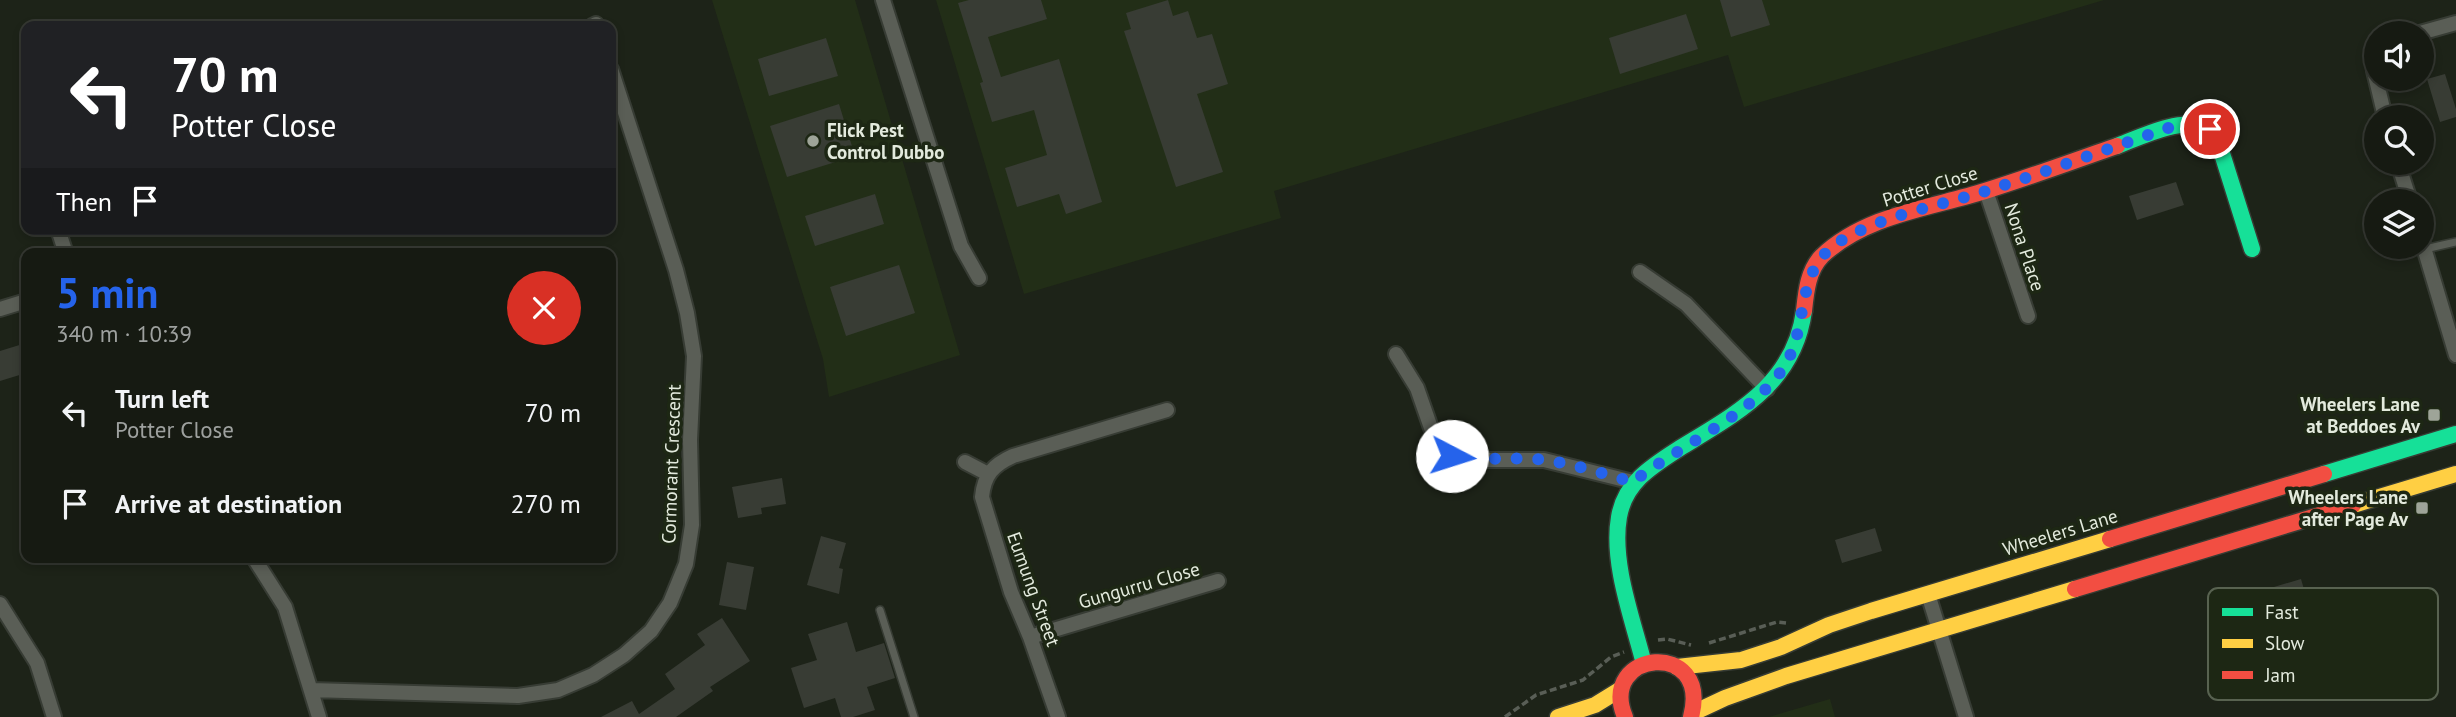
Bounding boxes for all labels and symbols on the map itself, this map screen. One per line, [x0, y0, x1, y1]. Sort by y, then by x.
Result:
pin [2180, 99, 2240, 159]
place label: Flick Pest Control Dubbo [827, 118, 944, 164]
marker: Flick Pest Control Dubbo [805, 133, 821, 149]
street label: Potter Close [1880, 160, 1980, 212]
street label: Nona Place [1999, 200, 2051, 294]
street label: Cormorant Crescent [656, 383, 686, 544]
place label: Wheelers Lane at Beddoes Av [2300, 392, 2421, 438]
marker: Wheelers Lane at Beddoes Av [2426, 407, 2442, 423]
position arrow [1415, 419, 1489, 493]
place label: Wheelers Lane after Page Av [2288, 485, 2409, 531]
marker: Wheelers Lane after Page Av [2414, 500, 2430, 516]
street label: Wheelers Lane [2000, 503, 2120, 561]
street label: Eumung Street [1002, 528, 1066, 650]
street label: Gungurru Close [1076, 556, 1202, 614]
legend [2208, 588, 2438, 700]
text: Fast [2265, 600, 2299, 624]
text: Slow [2265, 631, 2305, 655]
text: Jam [2264, 663, 2295, 687]

